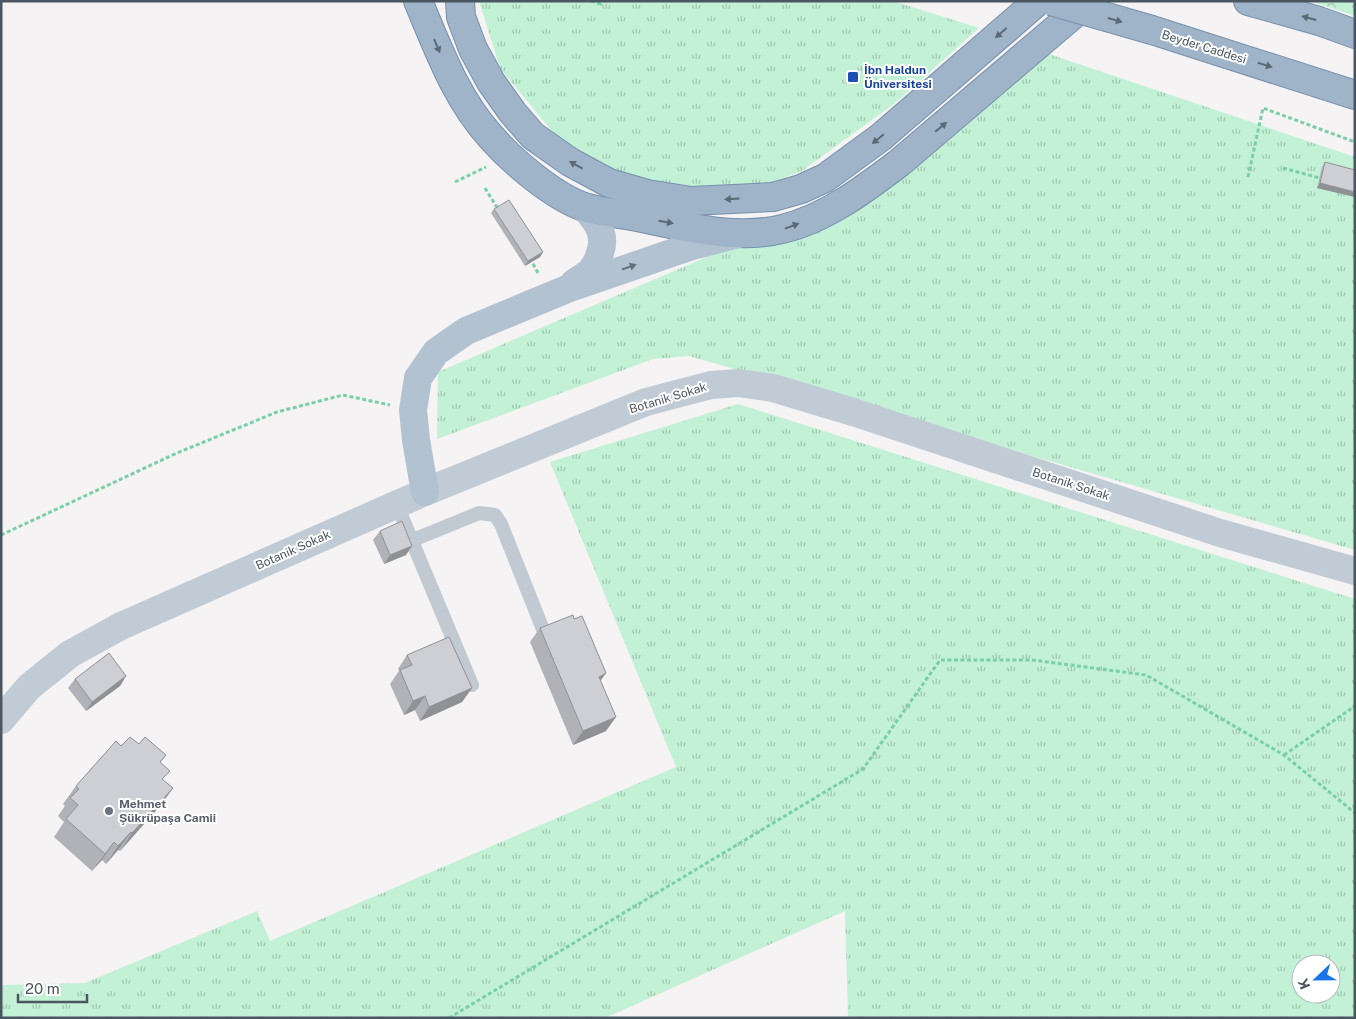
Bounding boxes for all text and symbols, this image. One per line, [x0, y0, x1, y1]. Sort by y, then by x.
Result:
one-way arrow [1301, 14, 1316, 22]
one-way arrow [1108, 16, 1123, 24]
one-way arrow [996, 27, 1008, 39]
street label: Beyder Caddesi [1160, 27, 1248, 67]
one-way arrow [434, 39, 442, 53]
one-way arrow [1258, 62, 1273, 70]
place label: İbn Haldun Üniversitesi [864, 63, 932, 91]
marker: İbn Haldun Üniversitesi [846, 70, 860, 84]
one-way arrow [935, 122, 948, 133]
one-way arrow [872, 133, 885, 144]
one-way arrow [569, 161, 583, 169]
one-way arrow [724, 196, 740, 204]
one-way arrow [658, 219, 674, 227]
one-way arrow [785, 222, 800, 230]
one-way arrow [622, 263, 637, 270]
street label: Botanik Sokak [628, 379, 709, 416]
street label: Botanik Sokak [1031, 465, 1112, 503]
street label: Botanik Sokak [253, 527, 333, 573]
place label: Mehmet Şükrüpaşa Camii [119, 797, 216, 825]
marker: Mehmet Şükrüpaşa Camii [103, 805, 115, 817]
north arrow [1291, 954, 1341, 1004]
scale bar [18, 972, 86, 1004]
text: K [1295, 976, 1313, 992]
text: 20 m [25, 980, 60, 997]

